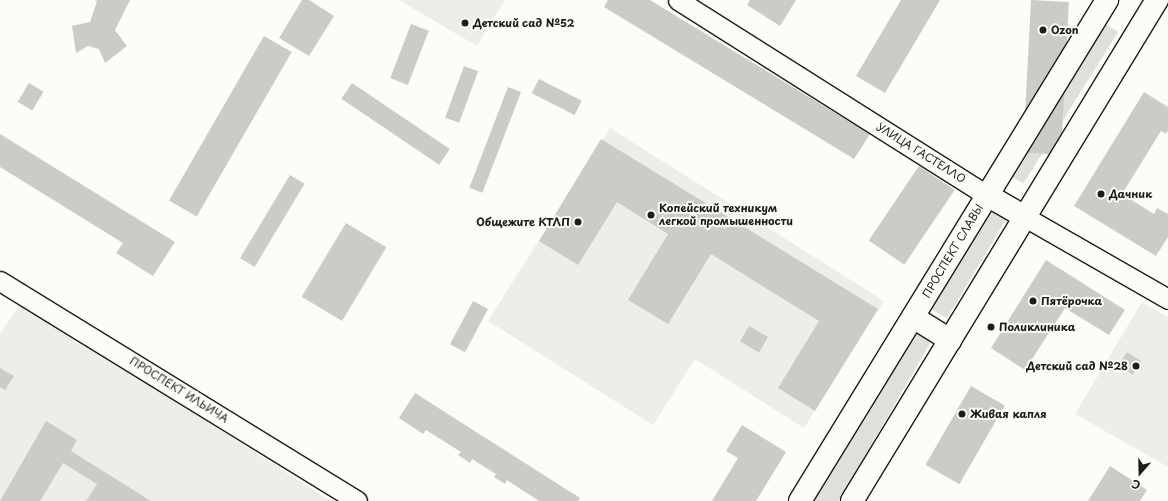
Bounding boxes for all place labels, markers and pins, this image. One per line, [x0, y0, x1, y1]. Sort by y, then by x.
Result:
place label: Детский сад №52 [473, 16, 575, 30]
marker: Детский сад №52 [460, 18, 470, 28]
place label: Ozon [1051, 23, 1079, 37]
marker: Ozon [1038, 25, 1048, 35]
place label: Дачник [1109, 187, 1152, 201]
marker: Дачник [1096, 189, 1106, 199]
place label: Копейский техникум легкой промышенности [659, 202, 793, 228]
marker: Копейский техникум легкой промышенности [646, 210, 656, 220]
place label: Общежите КТЛП [476, 215, 570, 229]
marker: Общежите КТЛП [573, 217, 583, 227]
place label: Пятёрочка [1041, 294, 1102, 308]
marker: Пятёрочка [1028, 296, 1038, 306]
place label: Поликлиника [999, 320, 1075, 334]
marker: Поликлиника [986, 322, 996, 332]
place label: Детский сад №28 [1026, 359, 1128, 373]
marker: Детский сад №28 [1131, 361, 1141, 371]
place label: Живая капля [970, 407, 1046, 421]
marker: Живая капля [957, 409, 967, 419]

